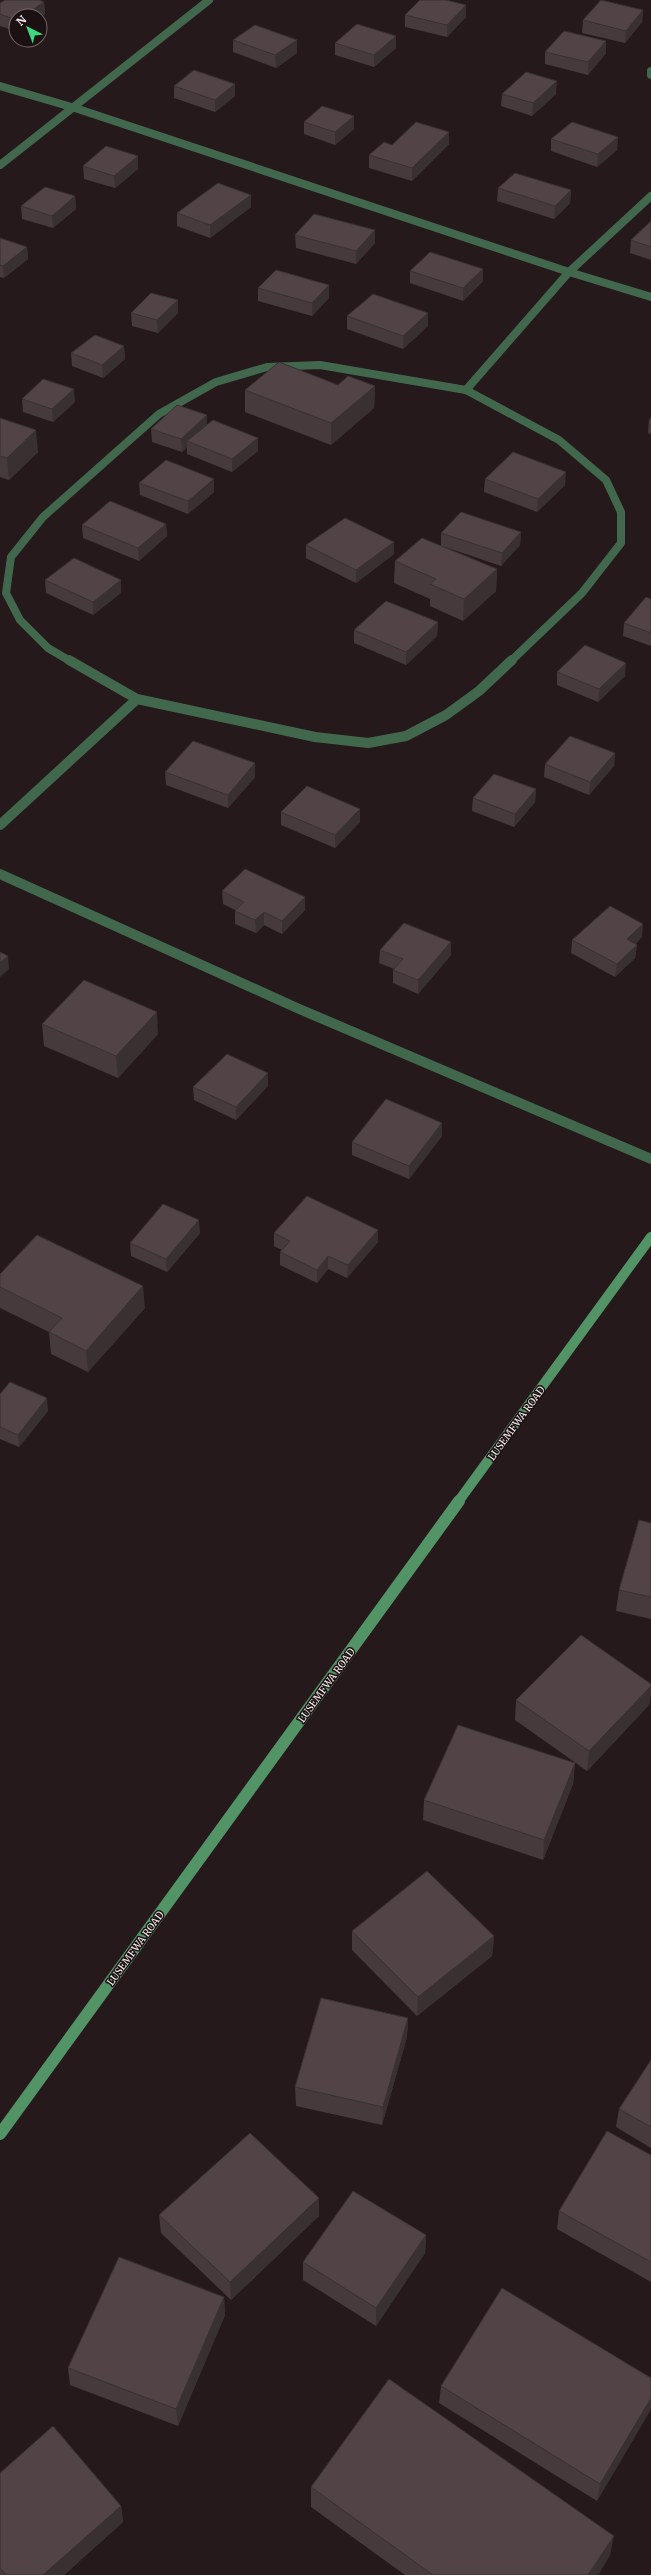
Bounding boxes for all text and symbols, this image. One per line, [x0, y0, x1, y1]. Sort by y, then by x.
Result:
north arrow [8, 8, 48, 48]
text: N [13, 12, 29, 29]
street label: LUSEMFWA ROAD [485, 1383, 548, 1463]
street label: LUSEMFWA ROAD [295, 1645, 358, 1725]
street label: LUSEMFWA ROAD [104, 1908, 167, 1988]

